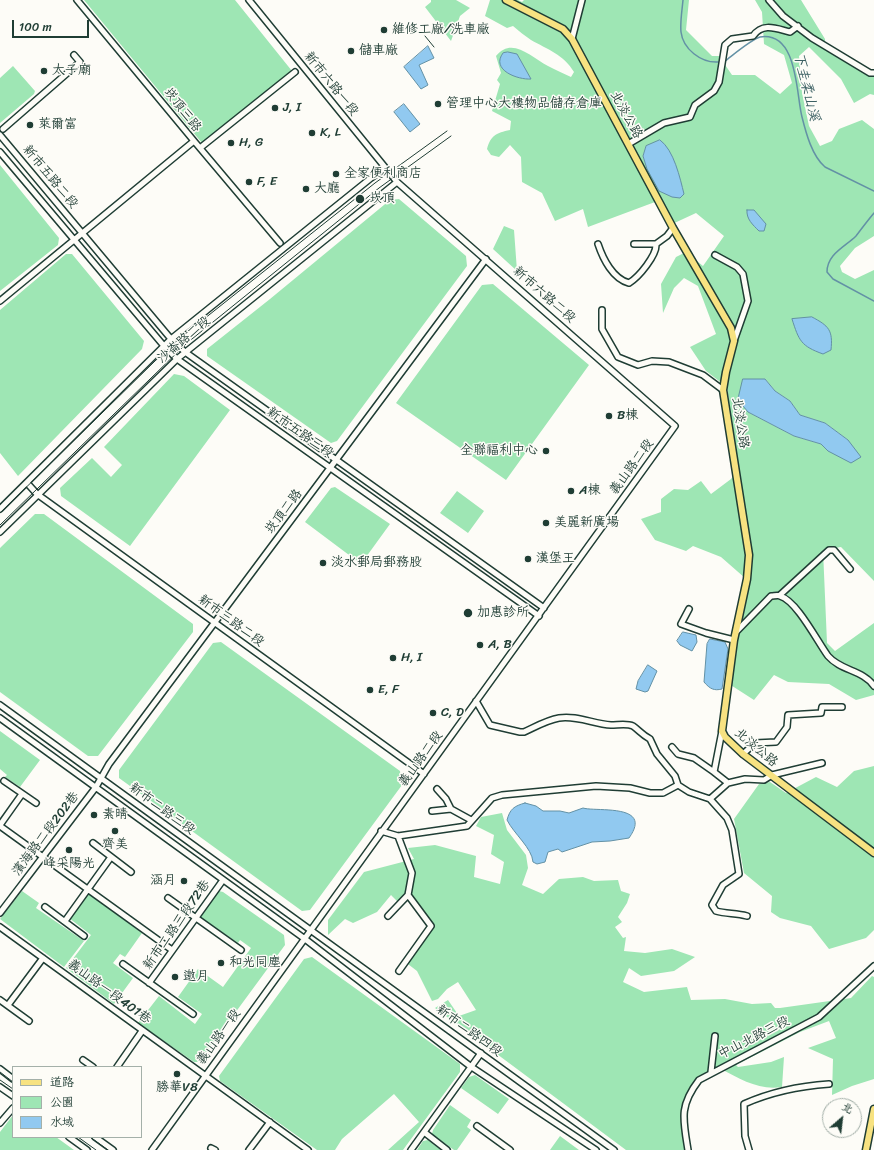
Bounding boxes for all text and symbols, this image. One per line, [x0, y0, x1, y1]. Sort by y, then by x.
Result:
scale bar [14, 12, 91, 38]
text: 100 m [19, 16, 52, 38]
place label: 維修工廠/洗車廠 [392, 22, 489, 38]
marker: 維修工廠/洗車廠 [379, 25, 389, 35]
place label: 儲車廠 [359, 43, 398, 59]
marker: 儲車廠 [346, 46, 356, 56]
street label: 新市六路一段 [300, 49, 362, 119]
water label: 下圭柔山溪 [789, 51, 823, 123]
place label: 太子廟 [52, 63, 91, 79]
marker: 太子廟 [39, 66, 49, 76]
street label: 崁頂三路 [160, 85, 204, 135]
street label: 北淡公路 [607, 88, 645, 142]
place label: 管理中心大樓物品儲存倉庫 [446, 96, 602, 112]
marker: 管理中心大樓物品儲存倉庫 [433, 99, 443, 109]
place label: J, I [283, 100, 301, 116]
marker: J, I [270, 103, 280, 113]
place label: 萊爾富 [38, 117, 77, 133]
marker: 萊爾富 [25, 120, 35, 130]
place label: K, L [320, 125, 341, 141]
marker: K, L [307, 128, 317, 138]
place label: H, G [239, 135, 263, 151]
marker: H, G [226, 138, 236, 148]
street label: 新市五路二段 [19, 142, 81, 212]
place label: 全家便利商店 [344, 166, 422, 182]
marker: 全家便利商店 [331, 169, 341, 179]
place label: F, E [257, 174, 277, 190]
marker: F, E [244, 177, 254, 187]
place label: 大廳 [314, 181, 340, 197]
marker: 大廳 [301, 184, 311, 194]
place label: 崁頂 [369, 191, 395, 207]
marker: 崁頂 [354, 193, 366, 205]
street label: 新市六路二段 [509, 264, 579, 326]
street label: 沙崙路二段 [154, 313, 214, 367]
street label: 北淡公路 [728, 396, 752, 450]
street label: 新市五路三段 [264, 404, 336, 462]
place label: B棟 [617, 408, 638, 424]
marker: B棟 [604, 411, 614, 421]
street label: 義山路二段 [607, 436, 657, 498]
place label: 全聯福利中心 [460, 443, 538, 459]
marker: 全聯福利中心 [541, 446, 551, 456]
place label: A棟 [579, 483, 601, 499]
marker: A棟 [566, 486, 576, 496]
street label: 崁頂二路 [262, 487, 306, 537]
place label: 美麗新廣場 [554, 515, 619, 531]
marker: 美麗新廣場 [541, 518, 551, 528]
place label: 漢堡王 [536, 551, 575, 567]
marker: 漢堡王 [523, 554, 533, 564]
place label: 淡水郵局郵務股 [331, 555, 422, 571]
marker: 淡水郵局郵務股 [318, 558, 328, 568]
street label: 新市三路二段 [195, 592, 267, 650]
place label: 加惠診所 [477, 605, 529, 621]
marker: 加惠診所 [462, 607, 474, 619]
place label: A, B [488, 637, 512, 653]
marker: A, B [475, 640, 485, 650]
place label: H, I [401, 650, 422, 666]
marker: H, I [388, 653, 398, 663]
place label: E, F [378, 682, 399, 698]
marker: E, F [365, 685, 375, 695]
place label: C, D [441, 705, 464, 721]
marker: C, D [428, 708, 438, 718]
street label: 北淡公路 [731, 725, 781, 771]
street label: 義山路二段 [396, 728, 446, 790]
street label: 新市二路三段 [126, 780, 198, 838]
street label: 濱海路二段202巷 [9, 789, 83, 879]
place label: 素晴 [102, 807, 128, 823]
marker: 素晴 [89, 810, 99, 820]
marker: 齊美 [110, 826, 120, 836]
place label: 齊美 [102, 837, 128, 853]
marker: 峰采陽光 [64, 845, 74, 855]
place label: 峰采陽光 [43, 856, 95, 872]
place label: 涵月 [150, 873, 176, 889]
marker: 涵月 [179, 876, 189, 886]
street label: 新市二路三段72巷 [140, 877, 214, 973]
place label: 和光同塵 [229, 955, 281, 971]
street label: 義山路一段401巷 [64, 956, 154, 1028]
marker: 和光同塵 [216, 958, 226, 968]
place label: 邀月 [183, 969, 209, 985]
marker: 邀月 [170, 972, 180, 982]
street label: 新市二路四段 [433, 1002, 505, 1060]
street label: 義山路一段 [194, 1006, 244, 1068]
street label: 中山北路三段 [716, 1013, 792, 1063]
legend [12, 1066, 142, 1138]
marker: 勝華V8 [172, 1069, 182, 1079]
text: 道路 [50, 1071, 74, 1093]
place label: 勝華V8 [156, 1080, 198, 1096]
text: 公園 [50, 1091, 74, 1113]
text: 北 [838, 1097, 857, 1119]
north arrow [822, 1098, 862, 1138]
text: 水域 [50, 1111, 74, 1133]

